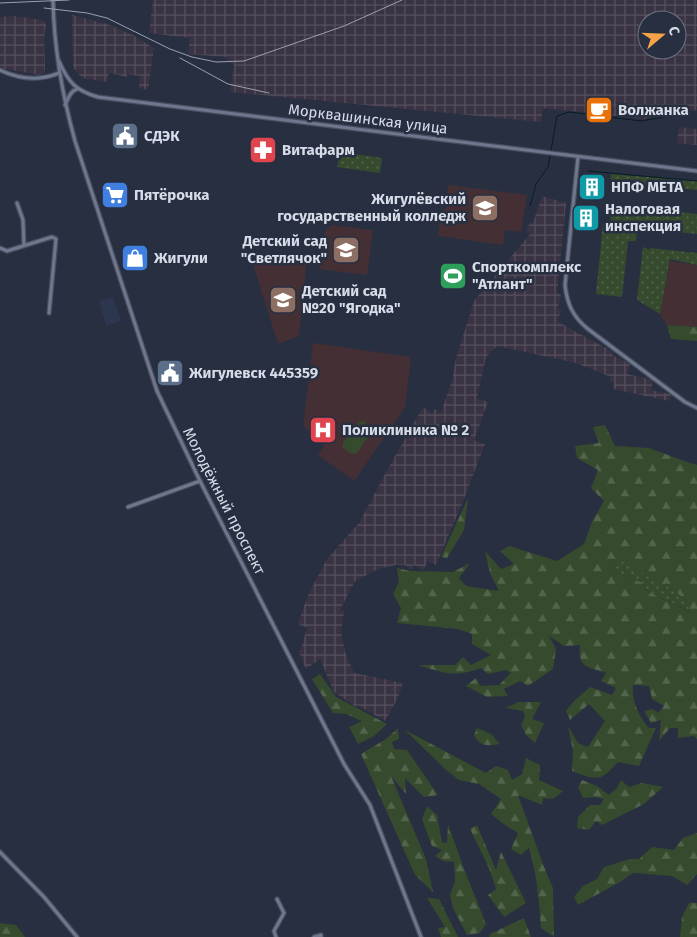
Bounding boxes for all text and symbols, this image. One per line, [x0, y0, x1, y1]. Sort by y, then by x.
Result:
north arrow [637, 10, 687, 60]
text: С [664, 24, 683, 38]
cafe icon: Волжанка [584, 95, 614, 125]
street label: Морквашинская улица [287, 100, 449, 138]
place label: Волжанка [618, 101, 689, 119]
public building icon: СДЭК [110, 121, 140, 151]
place label: СДЭК [144, 127, 180, 145]
pharmacy icon: Витафарм [248, 135, 278, 165]
place label: Витафарм [282, 141, 355, 159]
building icon: НПФ МЕТА [577, 172, 607, 202]
place label: НПФ МЕТА [611, 178, 684, 196]
supermarket icon: Пятёрочка [100, 180, 130, 210]
place label: Пятёрочка [134, 186, 210, 204]
place label: Жигулёвский государственный колледж [277, 190, 467, 225]
school or university icon: Жигулёвский государственный колледж [470, 193, 500, 223]
place label: Налоговая инспекция [605, 200, 681, 235]
building icon: Налоговая инспекция [571, 203, 601, 233]
place label: Детский сад "Светлячок" [241, 232, 328, 267]
school or university icon: Детский сад "Светлячок" [331, 235, 361, 265]
shop icon: Жигули [120, 243, 150, 273]
place label: Жигули [153, 249, 208, 267]
place label: Спорткомплекс "Атлант" [472, 258, 582, 293]
sports icon: Спорткомплекс "Атлант" [438, 261, 468, 291]
place label: Детский сад №20 "Ягодка" [301, 282, 401, 317]
school or university icon: Детский сад №20 "Ягодка" [268, 285, 298, 315]
public building icon: Жигулевск 445359 [155, 358, 185, 388]
place label: Жигулевск 445359 [188, 364, 318, 382]
hospital icon: Поликлиника № 2 [308, 415, 338, 445]
place label: Поликлиника № 2 [342, 421, 470, 439]
street label: Молодёжный проспект [179, 424, 269, 578]

